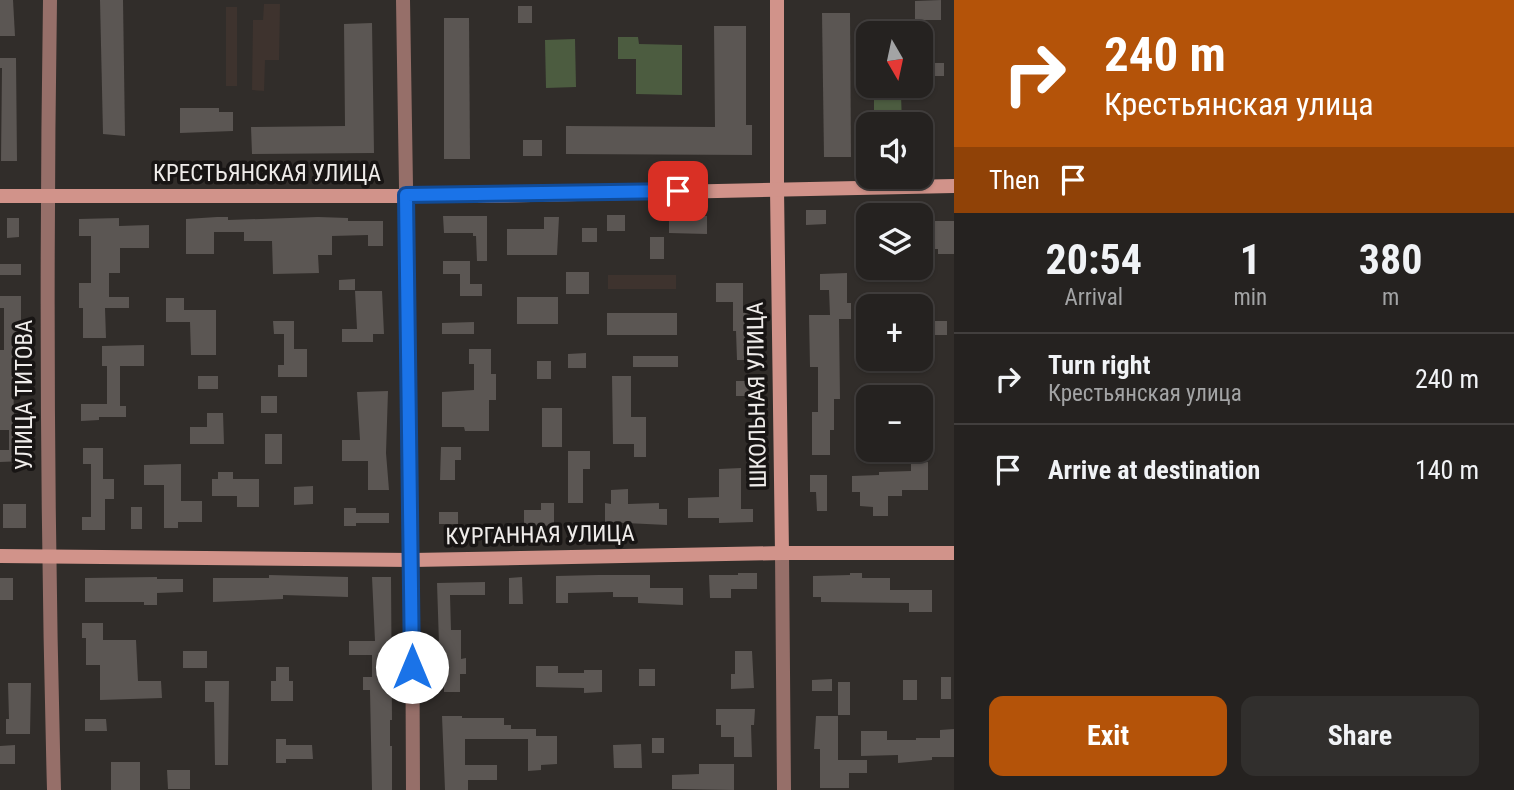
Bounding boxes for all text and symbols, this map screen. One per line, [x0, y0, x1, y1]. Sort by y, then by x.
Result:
north arrow [856, 21, 933, 98]
map controls [856, 21, 933, 462]
text: 240 m [1104, 26, 1226, 83]
icon: right [989, 28, 1080, 119]
text: Крестьянская улица [1104, 85, 1373, 123]
button: sound [856, 112, 933, 189]
street label: КРЕСТЬЯНСКАЯ УЛИЦА [153, 160, 381, 187]
pin [648, 161, 708, 221]
icon: arrive [1054, 161, 1092, 199]
text: Then [989, 165, 1040, 195]
icon: arrive [659, 172, 697, 210]
button: layers [856, 203, 933, 280]
text: 20:54 [1046, 235, 1142, 284]
text: 1 [1240, 235, 1261, 284]
text: 380 [1359, 235, 1422, 284]
text: Arrival [1064, 284, 1123, 311]
text: min [1233, 284, 1267, 311]
text: m [1382, 284, 1399, 311]
button: + [856, 294, 933, 371]
street label: ШКОЛЬНАЯ УЛИЦА [742, 302, 772, 488]
street label: УЛИЦА ТИТОВА [11, 320, 38, 470]
text: Turn right [1048, 350, 1150, 380]
icon: right [989, 360, 1027, 398]
text: 240 m [1415, 364, 1479, 394]
text: Крестьянская улица [1048, 380, 1242, 407]
button: − [856, 385, 933, 462]
icon: arrive [989, 451, 1027, 489]
text: Arrive at destination [1048, 455, 1260, 485]
text: 140 m [1415, 455, 1479, 485]
street label: КУРГАННАЯ УЛИЦА [445, 520, 635, 550]
position arrow [375, 630, 449, 704]
button: Exit [989, 696, 1227, 776]
button: Share [1241, 696, 1479, 776]

